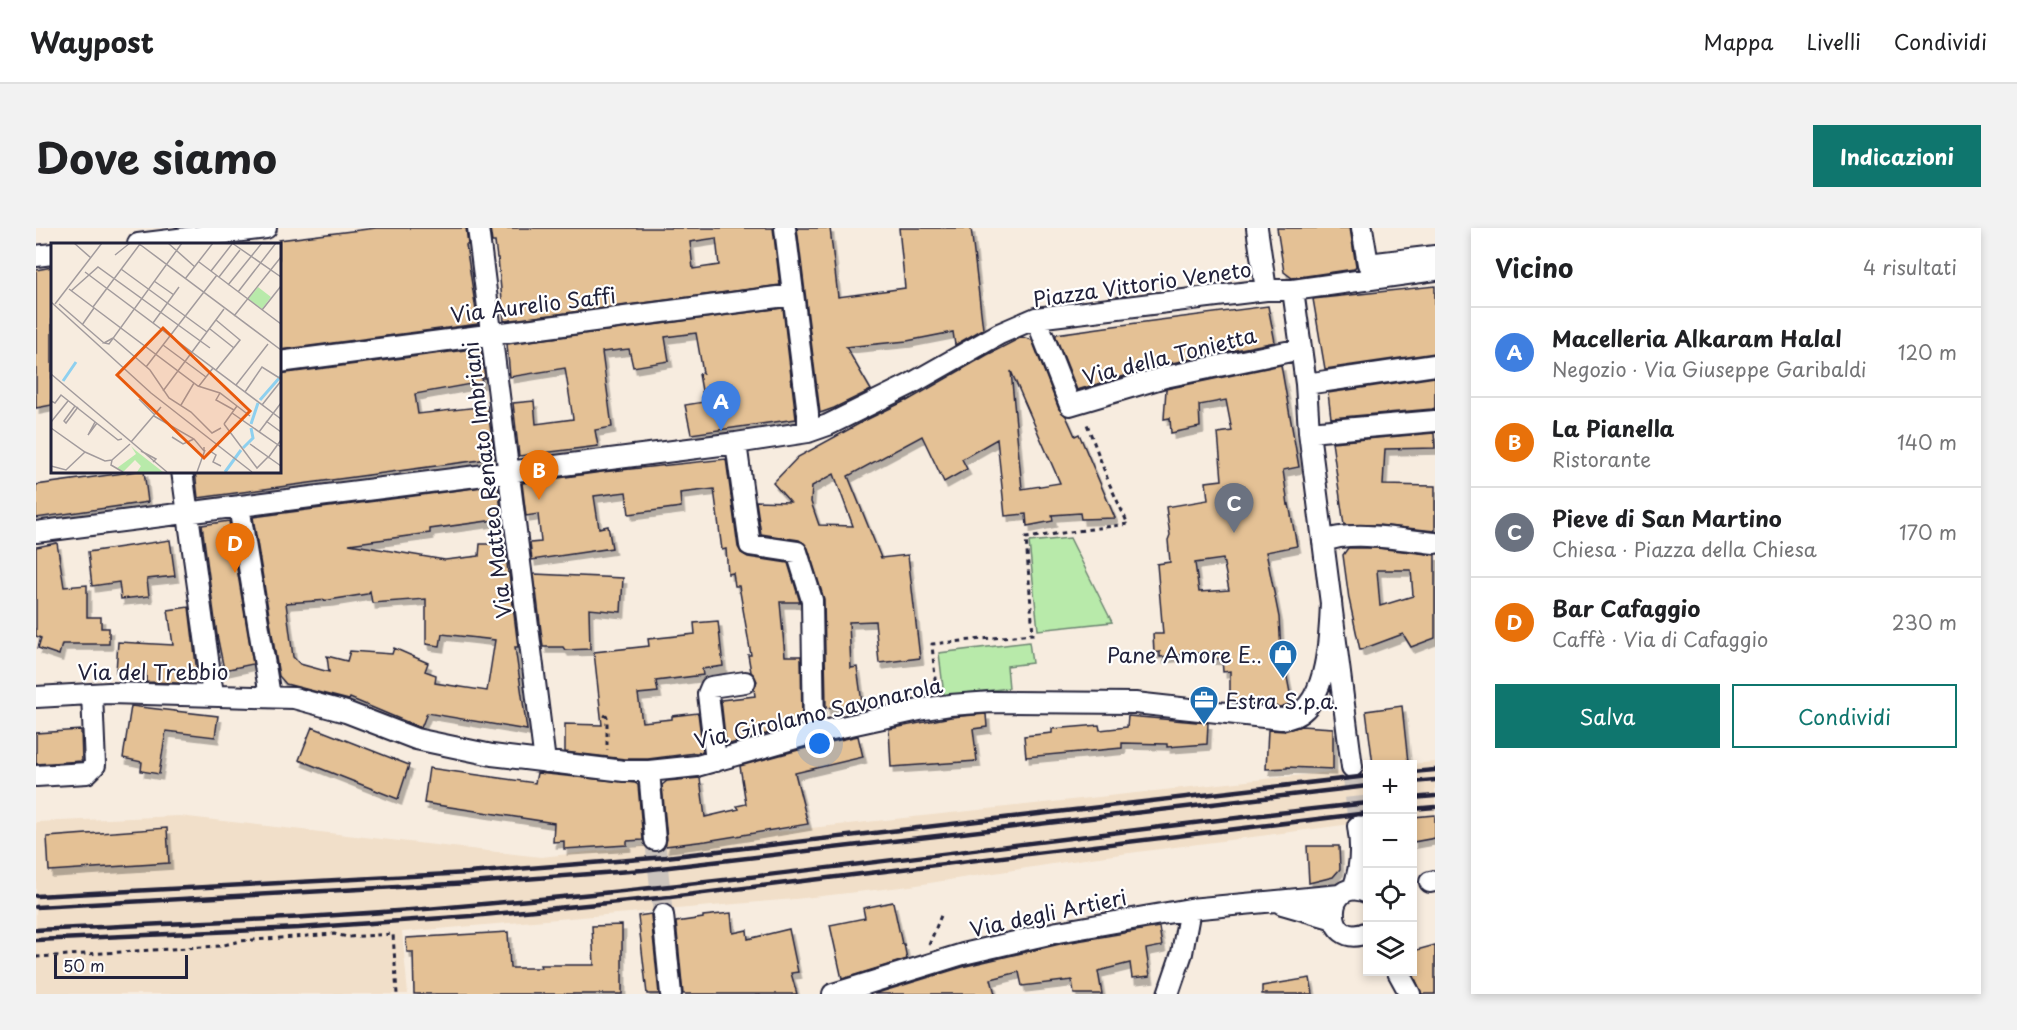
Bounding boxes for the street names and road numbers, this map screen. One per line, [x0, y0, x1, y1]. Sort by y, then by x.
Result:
street label: Piazza Vittorio Veneto [1031, 252, 1253, 314]
street label: Via Aurelio Saffi [449, 278, 617, 330]
street label: Via della Tonietta [1079, 318, 1259, 392]
street label: Via Matteo Renato Imbriani [453, 340, 519, 620]
street label: Via del Trebbio [78, 655, 228, 687]
street label: Via Girolamo Savonarola [691, 668, 946, 756]
street label: Via degli Artieri [967, 880, 1129, 944]

